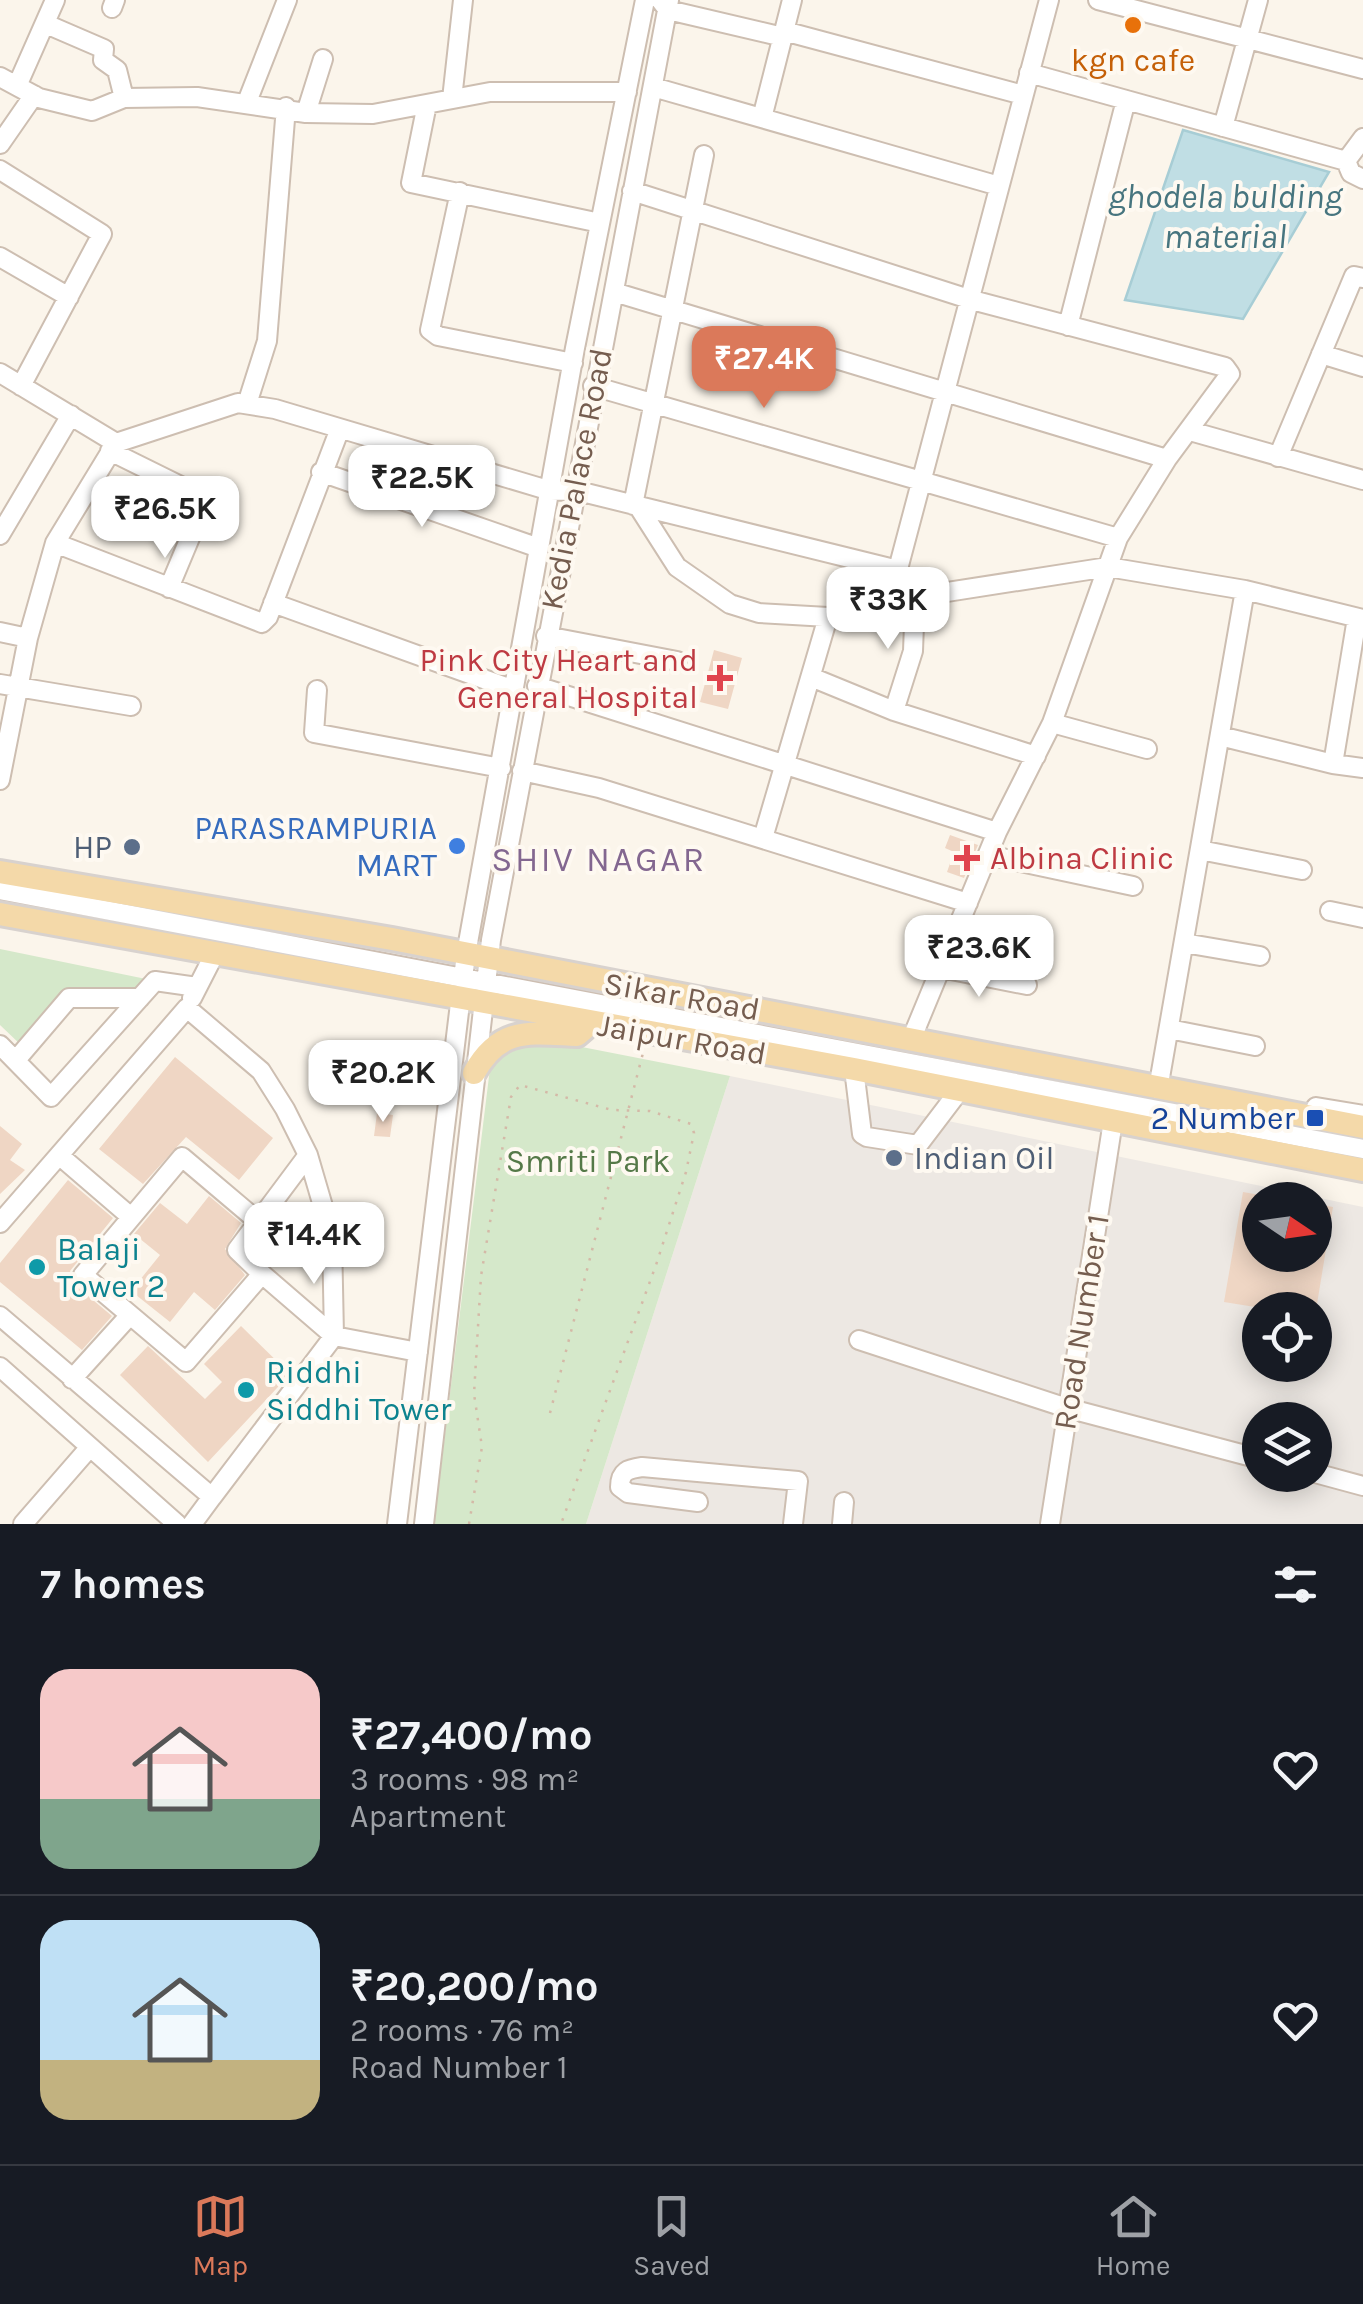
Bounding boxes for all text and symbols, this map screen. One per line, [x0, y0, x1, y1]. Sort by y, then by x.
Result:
marker: kgn cafe [1122, 14, 1144, 36]
place label: kgn cafe [1071, 42, 1195, 79]
water label: ghodela bulding material [1108, 176, 1343, 257]
pin: ₹27.4K [683, 326, 845, 411]
text: ₹27.4K [714, 340, 814, 377]
street label: Kedia Palace Road [533, 345, 620, 613]
pin: ₹22.5K [341, 445, 503, 530]
text: ₹22.5K [370, 459, 474, 496]
pin: ₹26.5K [84, 476, 246, 561]
text: ₹26.5K [113, 490, 217, 527]
pin: ₹33K [829, 567, 947, 652]
text: ₹33K [848, 581, 928, 618]
place label: Pink City Heart and General Hospital [420, 642, 698, 716]
marker: Pink City Heart and General Hospital [707, 665, 733, 691]
place label: PARASRAMPURIA MART [194, 810, 437, 884]
place label: HP [73, 829, 112, 866]
marker: PARASRAMPURIA MART [446, 835, 468, 857]
marker: HP [121, 836, 143, 858]
district label: SHIV NAGAR [491, 839, 707, 880]
place label: Albina Clinic [990, 840, 1174, 877]
marker: Albina Clinic [954, 845, 980, 871]
pin: ₹23.6K [898, 915, 1060, 1000]
text: ₹23.6K [927, 929, 1031, 966]
street label: Sikar Road [601, 965, 763, 1028]
street label: Jaipur Road [595, 1006, 769, 1073]
pin: ₹20.2K [302, 1040, 464, 1125]
text: ₹20.2K [330, 1054, 436, 1091]
place label: 2 Number [1151, 1100, 1295, 1137]
marker: 2 Number [1304, 1107, 1326, 1129]
place label: Indian Oil [914, 1140, 1054, 1177]
park label: Smriti Park [506, 1143, 670, 1180]
marker: Indian Oil [883, 1147, 905, 1169]
north arrow [1242, 1182, 1332, 1272]
map controls [1242, 1182, 1332, 1492]
pin: ₹14.4K [233, 1202, 395, 1287]
street label: Road Number 1 [1046, 1212, 1117, 1432]
text: ₹14.4K [266, 1216, 362, 1253]
place label: Balaji Tower 2 [57, 1231, 165, 1305]
marker: Balaji Tower 2 [26, 1256, 48, 1278]
button: locate [1242, 1292, 1332, 1382]
place label: Riddhi Siddhi Tower [266, 1354, 452, 1428]
marker: Riddhi Siddhi Tower [235, 1379, 257, 1401]
button: layers [1242, 1402, 1332, 1492]
icon: filters [1268, 1557, 1323, 1612]
text: 7 homes [40, 1559, 206, 1609]
icon: home [120, 1709, 240, 1829]
text: ₹27,400/mo [350, 1710, 593, 1760]
icon: heart [1268, 1742, 1323, 1797]
text: 3 rooms · 98 m² [350, 1761, 579, 1798]
text: Apartment [350, 1798, 506, 1835]
icon: home [120, 1960, 240, 2080]
text: ₹20,200/mo [350, 1961, 599, 2011]
icon: heart [1268, 1993, 1323, 2048]
text: 2 rooms · 76 m² [350, 2012, 574, 2049]
text: Road Number 1 [350, 2049, 568, 2086]
tab: Map [193, 2189, 248, 2282]
tab: Saved [633, 2189, 711, 2282]
tab: Home [1096, 2189, 1170, 2282]

